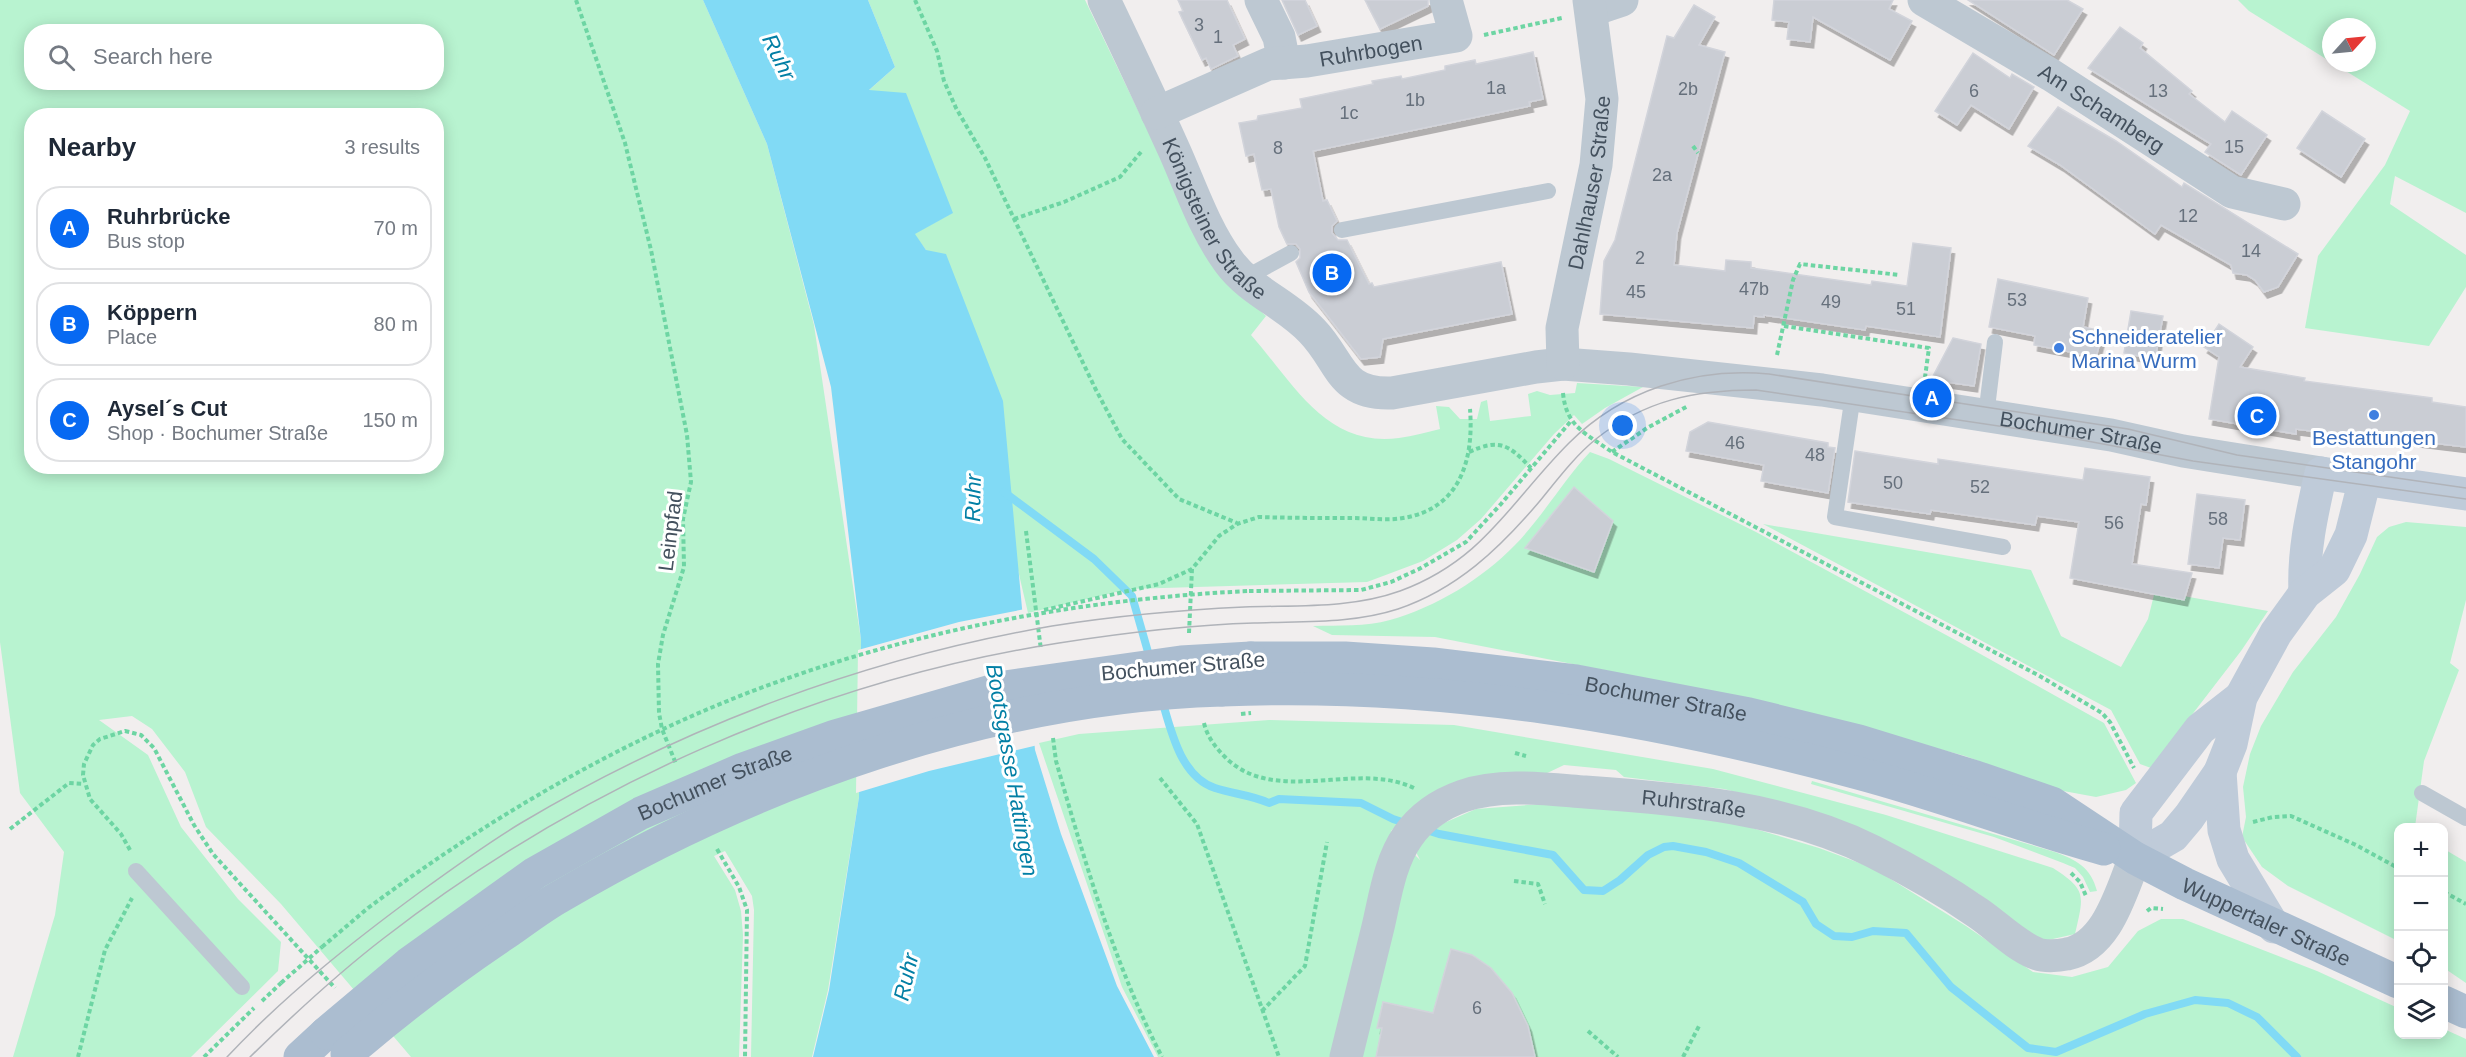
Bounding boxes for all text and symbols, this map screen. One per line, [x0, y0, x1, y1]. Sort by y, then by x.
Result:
house number: 3 [1194, 15, 1204, 35]
north arrow [2322, 18, 2376, 72]
search box [24, 24, 444, 90]
house number: 1 [1213, 27, 1223, 47]
water label: Ruhr [757, 30, 801, 85]
street label: Ruhrbogen [1317, 30, 1424, 70]
icon: search [45, 41, 78, 74]
text: Search here [93, 44, 213, 69]
street label: Am Schamberg [2035, 59, 2169, 157]
house number: 1a [1486, 78, 1507, 98]
house number: 2b [1678, 79, 1698, 99]
house number: 6 [1969, 81, 1979, 101]
house number: 13 [2148, 81, 2168, 101]
house number: 1b [1405, 90, 1425, 110]
street label: Dahlhauser Straße [1563, 95, 1614, 272]
house number: 1c [1339, 103, 1359, 123]
text: Nearby [48, 132, 136, 162]
street label: Königsteiner Straße [1158, 134, 1271, 304]
text: 3 results [344, 136, 420, 158]
house number: 15 [2224, 137, 2244, 157]
house number: 8 [1273, 138, 1283, 158]
house number: 2a [1652, 165, 1673, 185]
text: Ruhrbrücke [107, 204, 230, 229]
house number: 12 [2178, 206, 2198, 226]
text: A [62, 217, 77, 239]
text: 70 m [374, 217, 418, 239]
text: Bus stop [107, 230, 185, 252]
house number: 14 [2241, 241, 2261, 261]
house number: 2 [1635, 248, 1645, 268]
pin: B [1312, 250, 1352, 296]
house number: 47b [1739, 279, 1769, 299]
house number: 45 [1626, 282, 1646, 302]
house number: 53 [2007, 290, 2027, 310]
house number: 49 [1821, 292, 1841, 312]
house number: 51 [1896, 299, 1916, 319]
text: Köppern [107, 300, 197, 325]
text: B [62, 313, 77, 335]
text: 80 m [374, 313, 418, 335]
place label: Schneideratelier Marina Wurm [2071, 325, 2223, 372]
text: Place [107, 326, 157, 348]
marker: Schneideratelier Marina Wurm [2052, 341, 2066, 355]
pin: A [1912, 376, 1952, 420]
pin: C [2238, 394, 2276, 438]
text: Aysel´s Cut [107, 396, 227, 421]
street label: Bochumer Straße [1998, 406, 2164, 458]
marker: Bestattungen Stangohr [2367, 408, 2381, 422]
text: C [62, 409, 77, 431]
text: 150 m [362, 409, 418, 431]
your location [1608, 411, 1637, 440]
text: Shop · Bochumer Straße [107, 422, 328, 444]
place label: Bestattungen Stangohr [2312, 426, 2436, 473]
house number: 46 [1725, 433, 1745, 453]
house number: 48 [1805, 445, 1825, 465]
water label: Ruhr [960, 472, 986, 522]
house number: 50 [1883, 473, 1903, 493]
house number: 52 [1970, 477, 1990, 497]
street label: Leinpfad [654, 490, 686, 572]
house number: 58 [2208, 509, 2228, 529]
house number: 56 [2104, 513, 2124, 533]
street label: Bochumer Straße [1100, 647, 1266, 685]
water label: Bootsgasse Hattingen [981, 662, 1043, 878]
street label: Bochumer Straße [1583, 671, 1749, 725]
street label: Bochumer Straße [634, 741, 795, 825]
street label: Ruhrstraße [1641, 785, 1748, 821]
map controls [2394, 823, 2448, 1039]
button: + [2394, 823, 2448, 877]
street label: Wuppertaler Straße [2179, 873, 2354, 970]
button: − [2394, 877, 2448, 931]
button: locate [2394, 931, 2448, 985]
water label: Ruhr [888, 949, 924, 1003]
button: layers [2394, 985, 2448, 1039]
house number: 6 [1472, 998, 1482, 1018]

